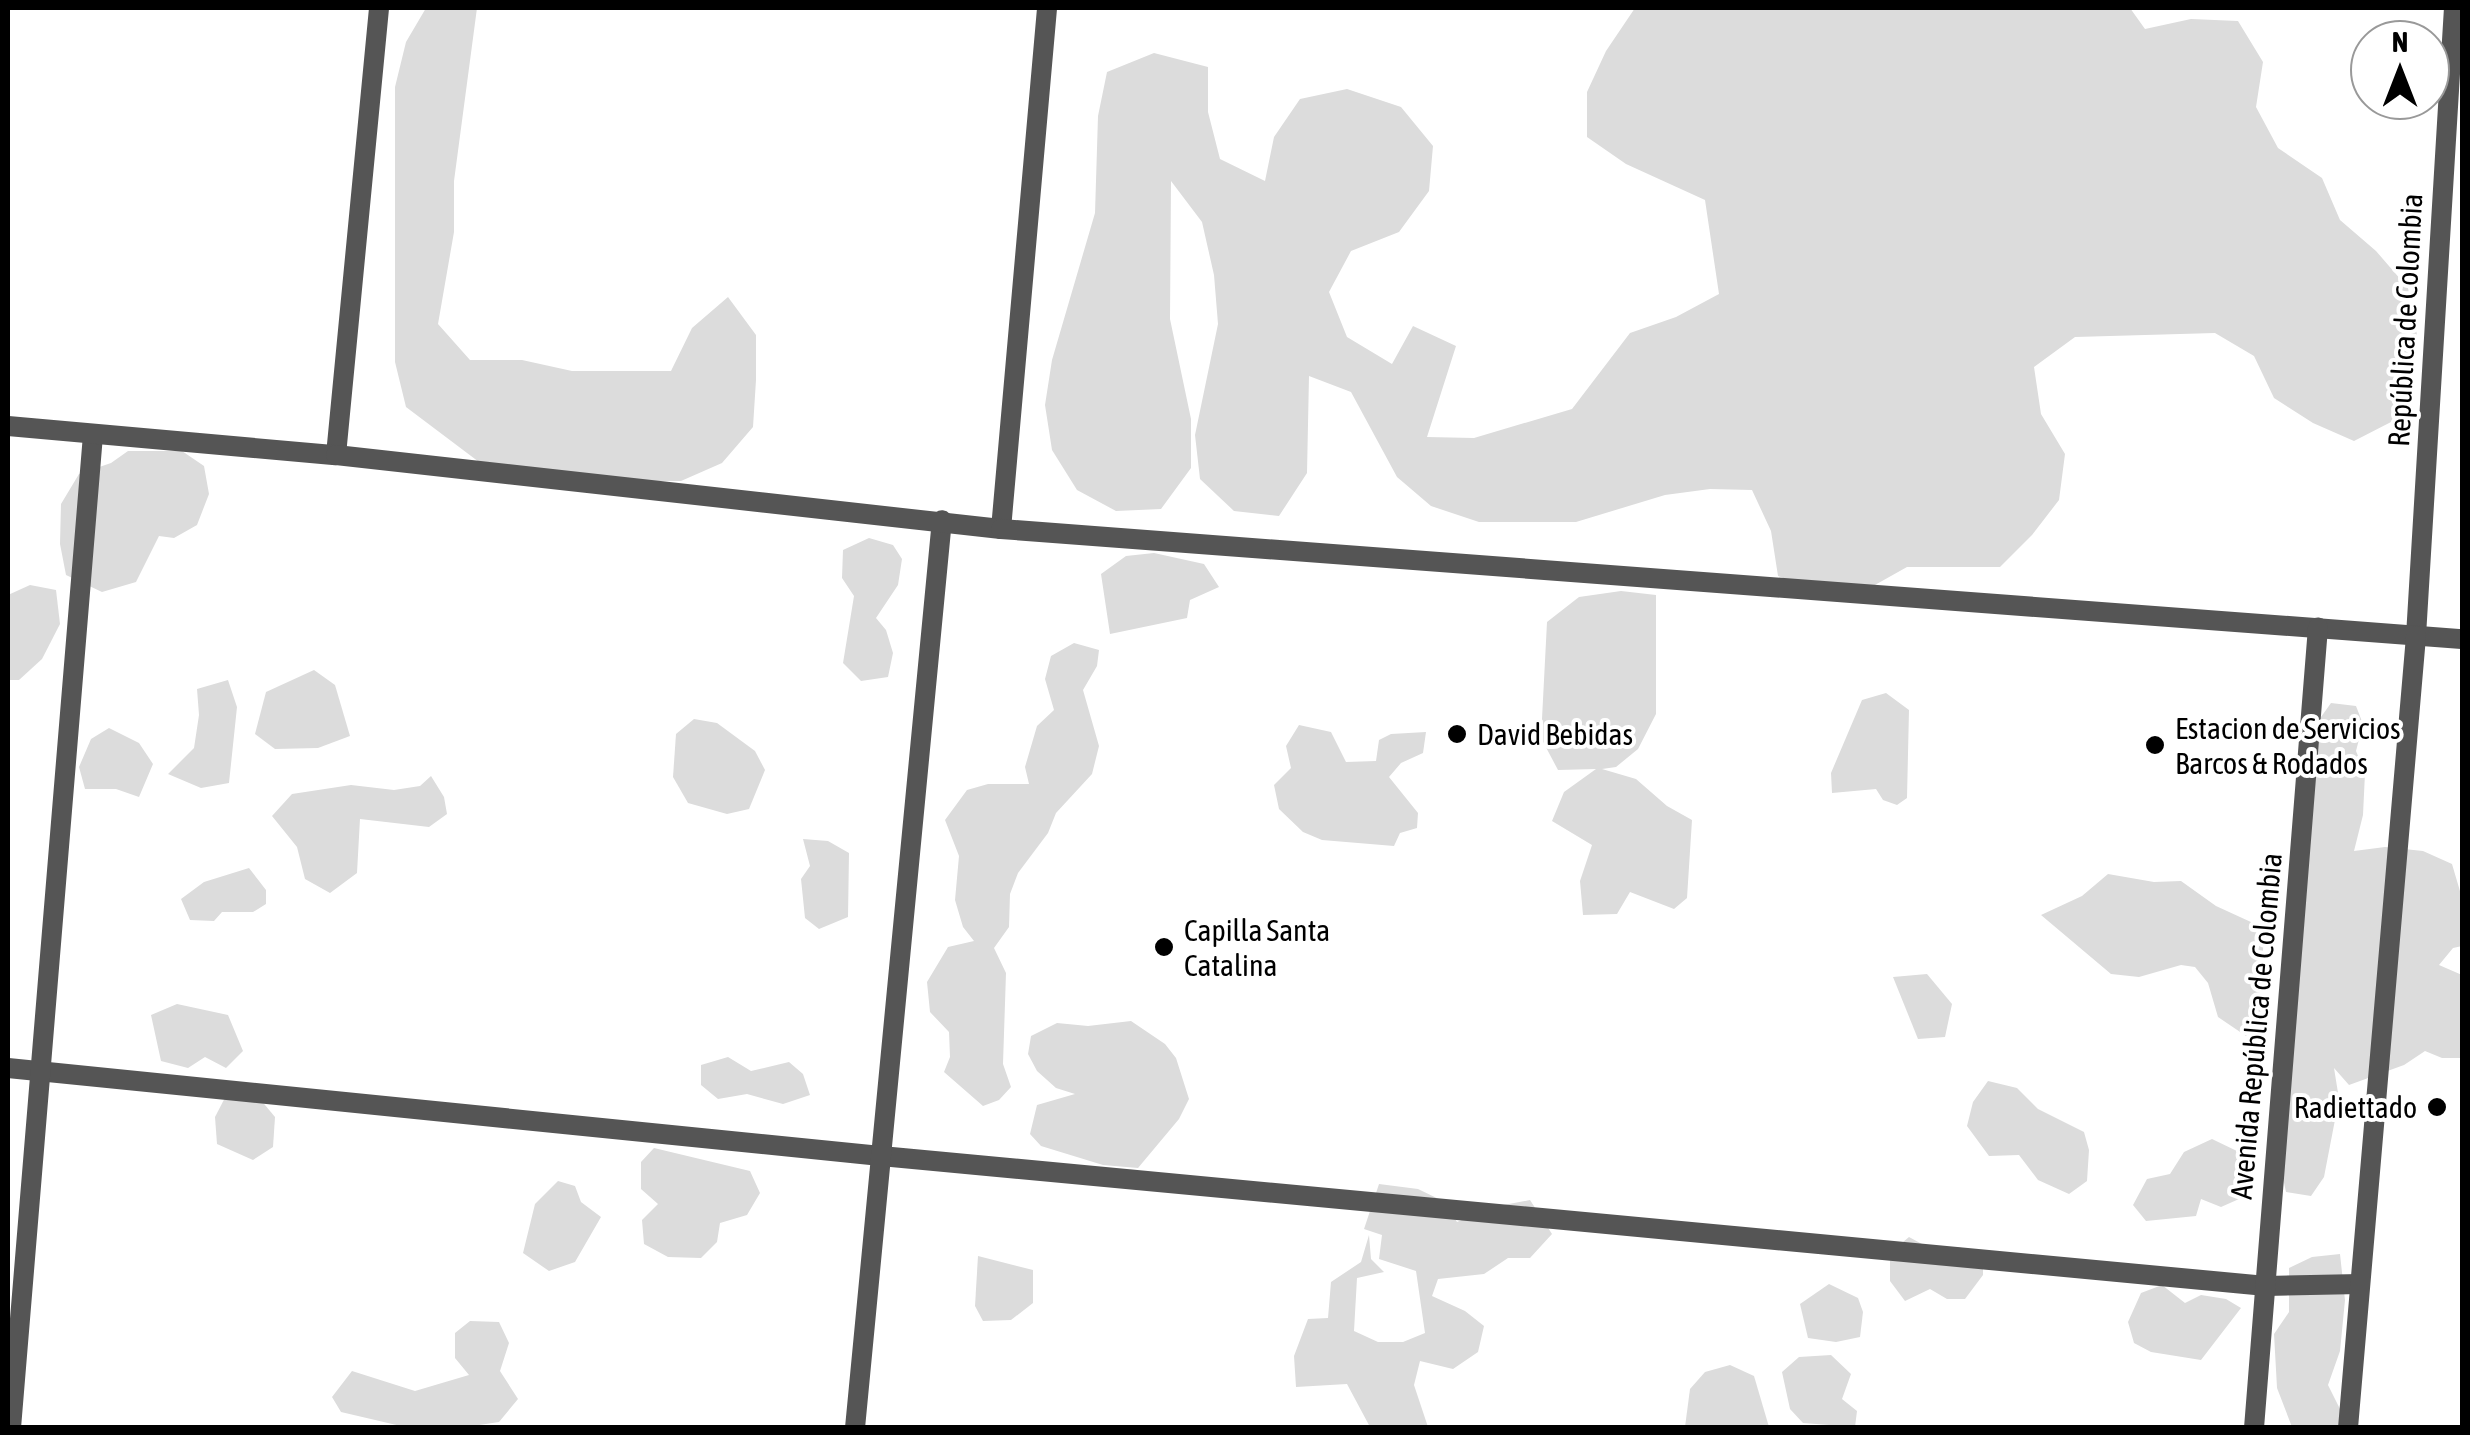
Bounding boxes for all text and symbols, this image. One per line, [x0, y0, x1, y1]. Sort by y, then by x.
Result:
north arrow [2350, 20, 2450, 120]
text: N [2392, 26, 2408, 58]
street label: República de Colombia [2380, 192, 2430, 448]
place label: Estacion de Servicios Barcos & Rodados [2175, 710, 2401, 780]
place label: David Bebidas [1477, 716, 1633, 752]
marker: David Bebidas [1446, 723, 1468, 745]
marker: Estacion de Servicios Barcos & Rodados [2144, 734, 2166, 756]
street label: Avenida República de Colombia [2223, 851, 2289, 1201]
place label: Capilla Santa Catalina [1184, 912, 1330, 982]
marker: Capilla Santa Catalina [1153, 936, 1175, 958]
place label: Radiettado [2294, 1089, 2417, 1125]
marker: Radiettado [2426, 1096, 2448, 1118]

